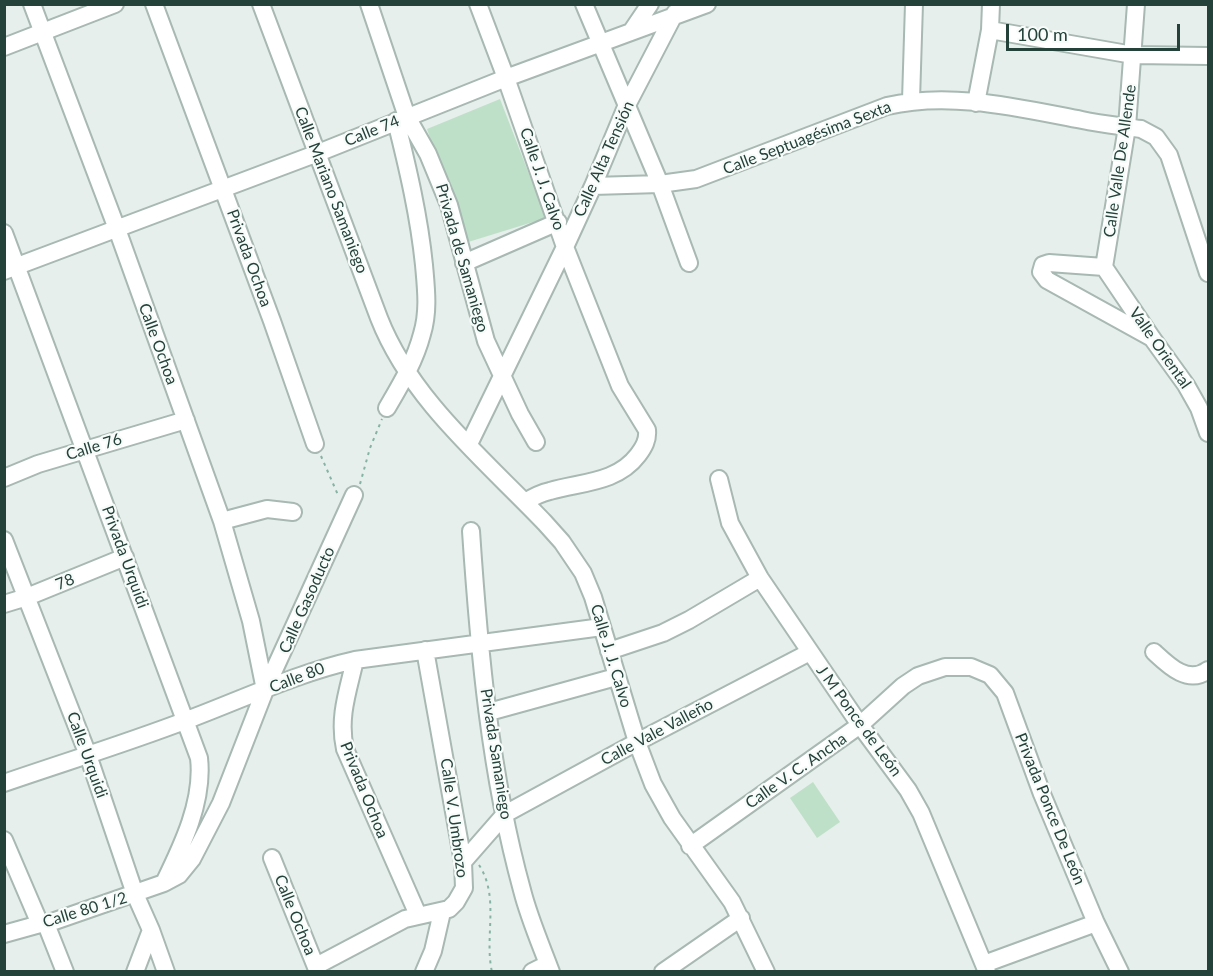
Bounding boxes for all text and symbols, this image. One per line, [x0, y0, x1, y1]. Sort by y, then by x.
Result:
scale bar [1009, 12, 1183, 50]
text: 100 m [1017, 23, 1068, 45]
street label: Calle Valle De Allende [1100, 83, 1140, 239]
street label: Calle Septuagésima Sexta [720, 97, 894, 179]
street label: Calle Alta Tensión [570, 98, 638, 220]
street label: Calle Mariano Samaniego [290, 104, 372, 276]
street label: Calle 74 [342, 111, 402, 151]
street label: Calle J. J. Calvo [515, 125, 569, 233]
street label: Privada de Samaniego [432, 181, 492, 335]
street label: Privada Ochoa [222, 207, 276, 309]
street label: Calle Ochoa [134, 301, 182, 387]
street label: Valle Oriental [1125, 304, 1195, 392]
street label: Calle 76 [64, 429, 124, 465]
street label: Privada Urquidi [98, 503, 152, 611]
street label: Calle Gasoducto [275, 544, 339, 656]
street label: 78 [53, 570, 77, 594]
street label: Calle J. J. Calvo [586, 602, 636, 710]
street label: Calle 80 [267, 659, 327, 697]
street label: J M Ponce de León [812, 662, 906, 780]
street label: Privada Samaniego [476, 687, 516, 821]
street label: Calle Vale Valleño [598, 694, 716, 770]
street label: Calle Urquidi [63, 709, 111, 801]
street label: Calle V. C. Ancha [742, 729, 850, 813]
street label: Privada Ponce De León [1011, 730, 1089, 888]
street label: Privada Ochoa [336, 739, 392, 841]
street label: Calle V. Umbrozo [436, 757, 472, 879]
street label: Calle Ochoa [270, 872, 320, 958]
street label: Calle 80 1/2 [41, 888, 129, 932]

